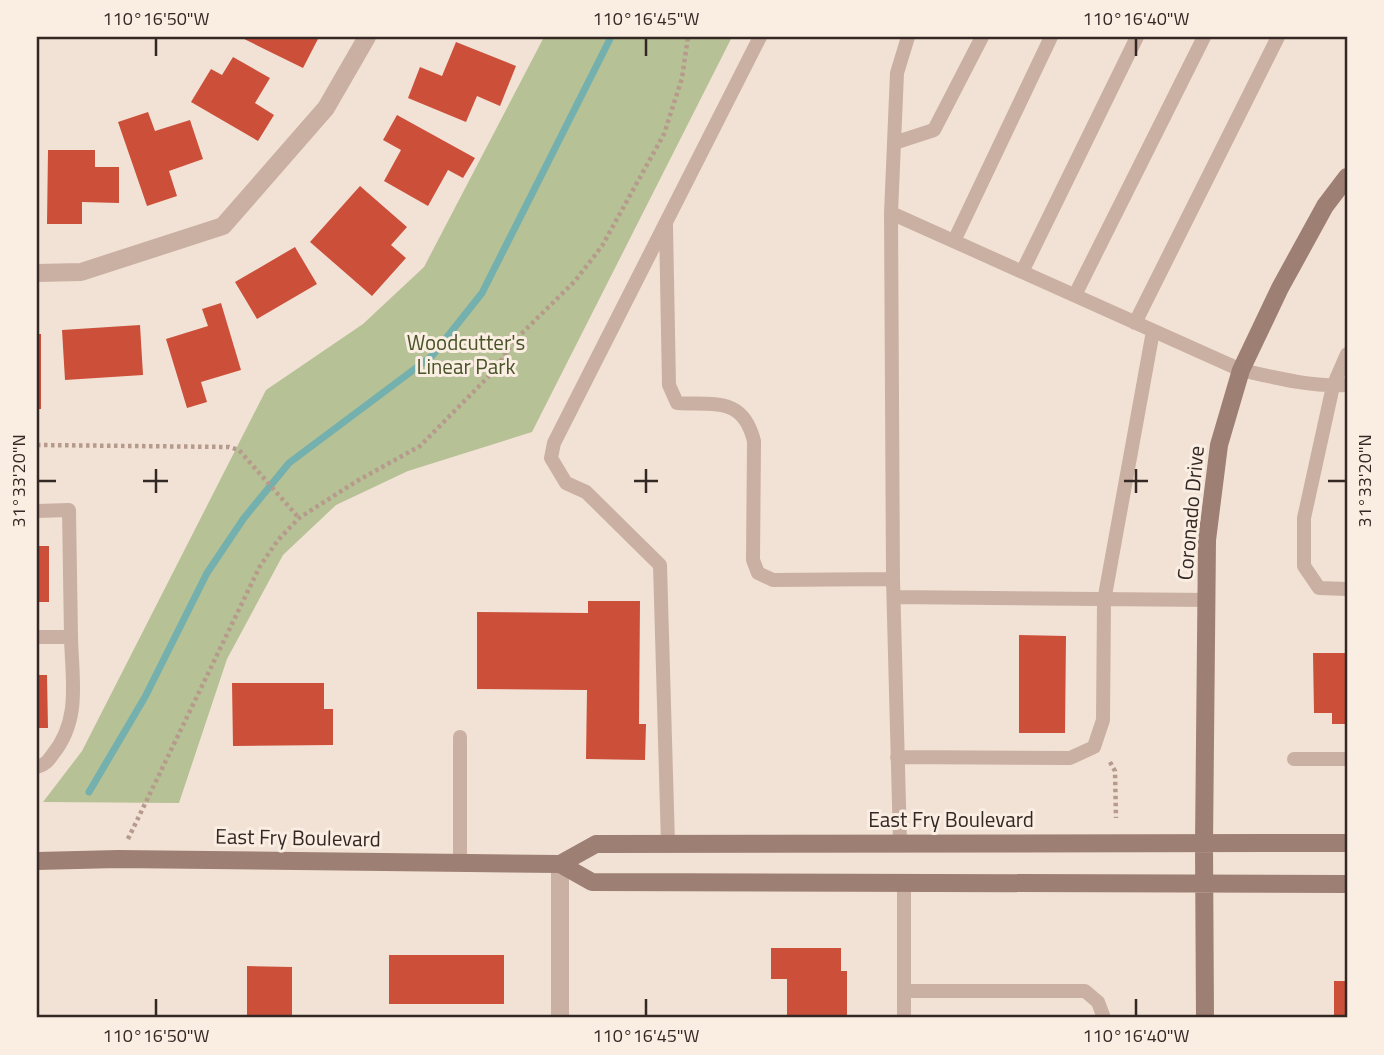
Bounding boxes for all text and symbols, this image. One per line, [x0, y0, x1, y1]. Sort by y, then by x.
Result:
text: 110°16'50"W [102, 5, 210, 32]
text: 110°16'45"W [592, 5, 700, 32]
text: 110°16'40"W [1082, 5, 1190, 32]
park label: Woodcutter's Linear Park [407, 326, 525, 382]
text: 31°33'20"N [5, 434, 32, 528]
text: 31°33'20"N [1351, 434, 1378, 528]
street label: Coronado Drive [1168, 444, 1212, 582]
street label: East Fry Boulevard [868, 803, 1034, 835]
street label: East Fry Boulevard [215, 820, 381, 854]
text: 110°16'50"W [102, 1022, 210, 1049]
text: 110°16'45"W [592, 1022, 700, 1049]
text: 110°16'40"W [1082, 1022, 1190, 1049]

